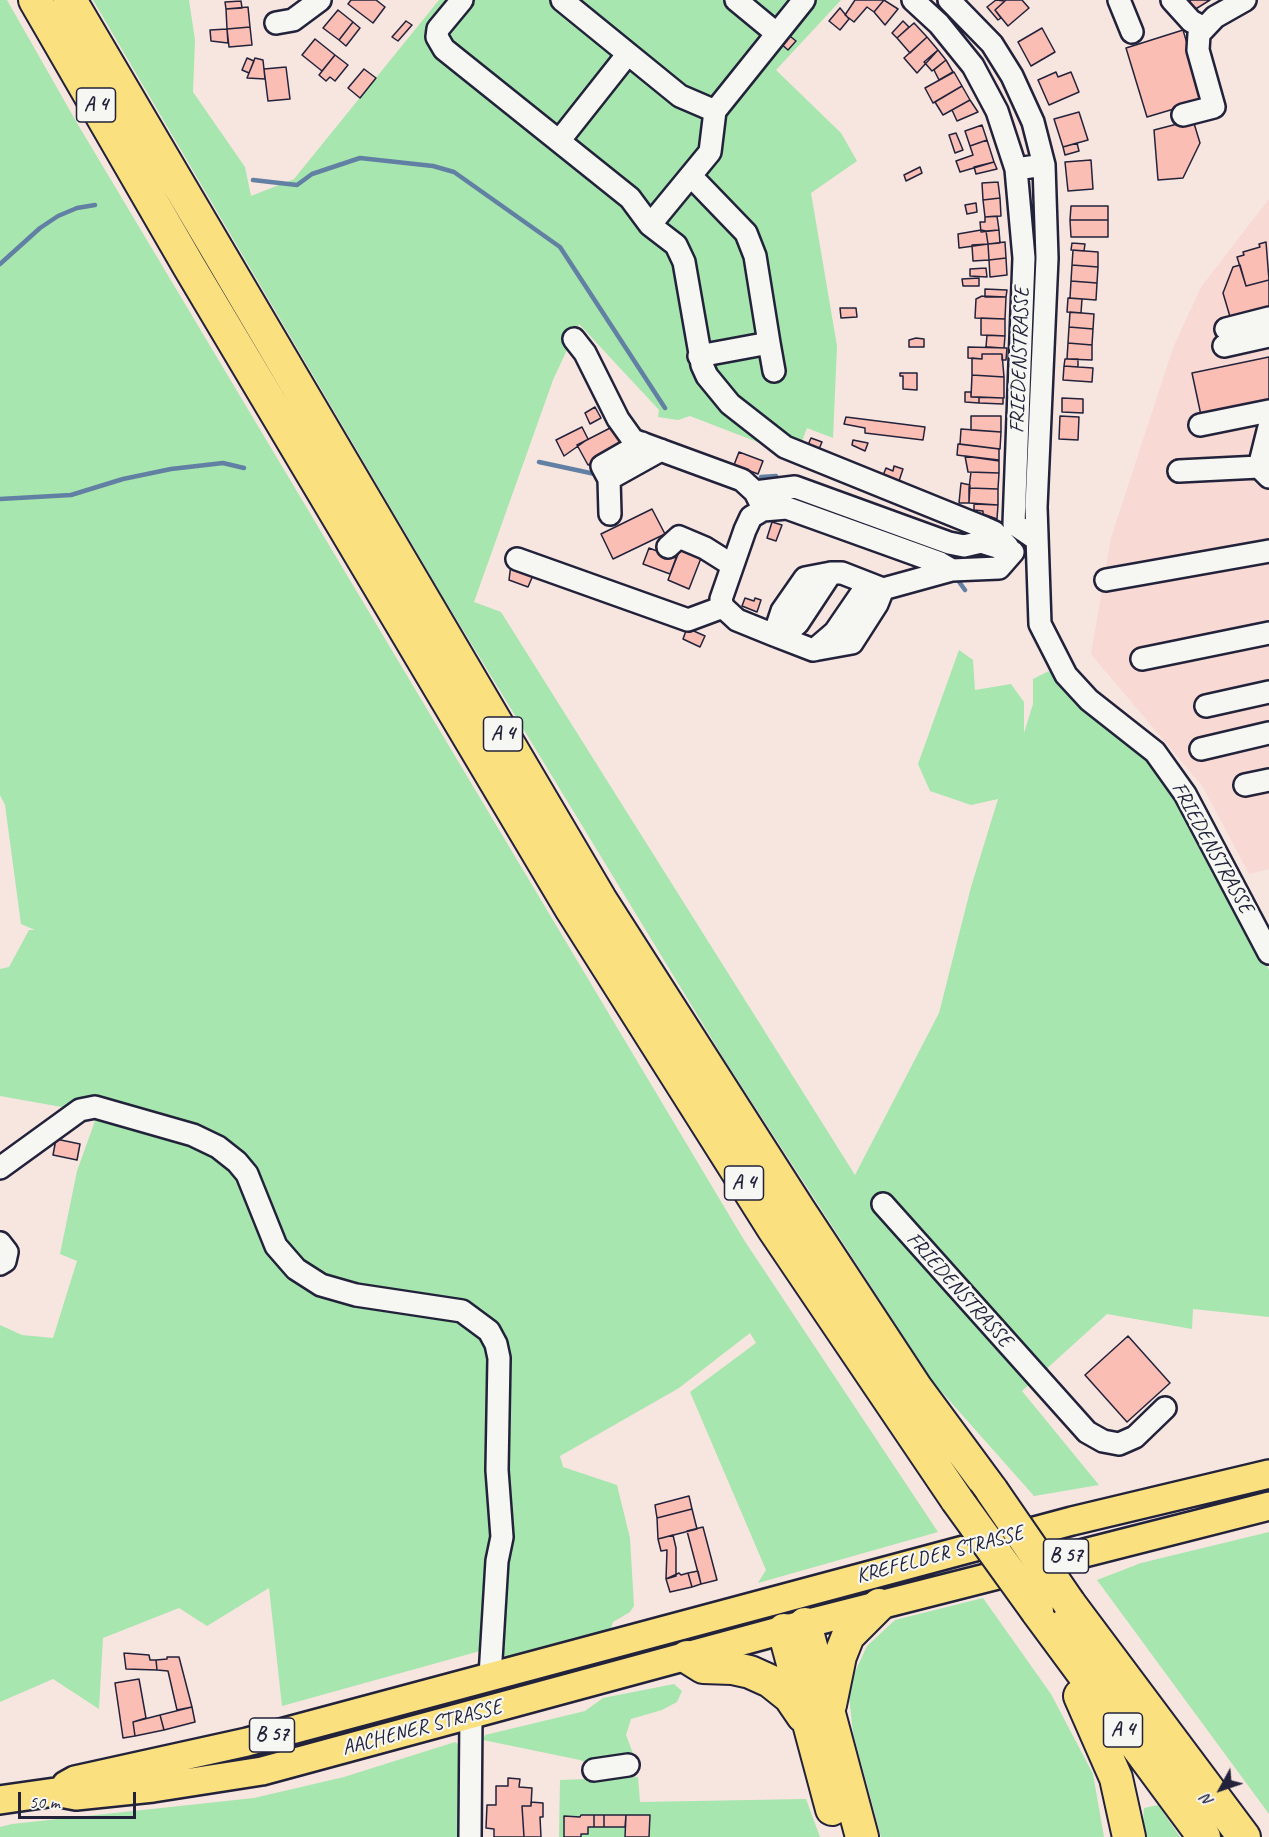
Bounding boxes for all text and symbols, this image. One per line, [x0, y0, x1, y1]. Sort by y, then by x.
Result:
road number: A 4 [76, 88, 116, 122]
street label: FRIEDENSTRASSE [1005, 287, 1035, 433]
road number: A 4 [484, 717, 522, 751]
street label: FRIEDENSTRASSE [1166, 778, 1258, 918]
road number: A 4 [724, 1166, 764, 1200]
street label: FRIEDENSTRASSE [901, 1227, 1017, 1353]
street label: KREFELDER STRASSE [854, 1521, 1026, 1589]
road number: B 57 [1044, 1539, 1088, 1573]
street label: AACHENER STRASSE [339, 1695, 505, 1761]
road number: A 4 [1104, 1713, 1142, 1747]
road number: B 57 [250, 1718, 294, 1752]
north arrow [1191, 1759, 1251, 1819]
scale bar [21, 1780, 140, 1818]
text: N [1196, 1790, 1218, 1811]
text: 50 m [29, 1791, 60, 1813]

